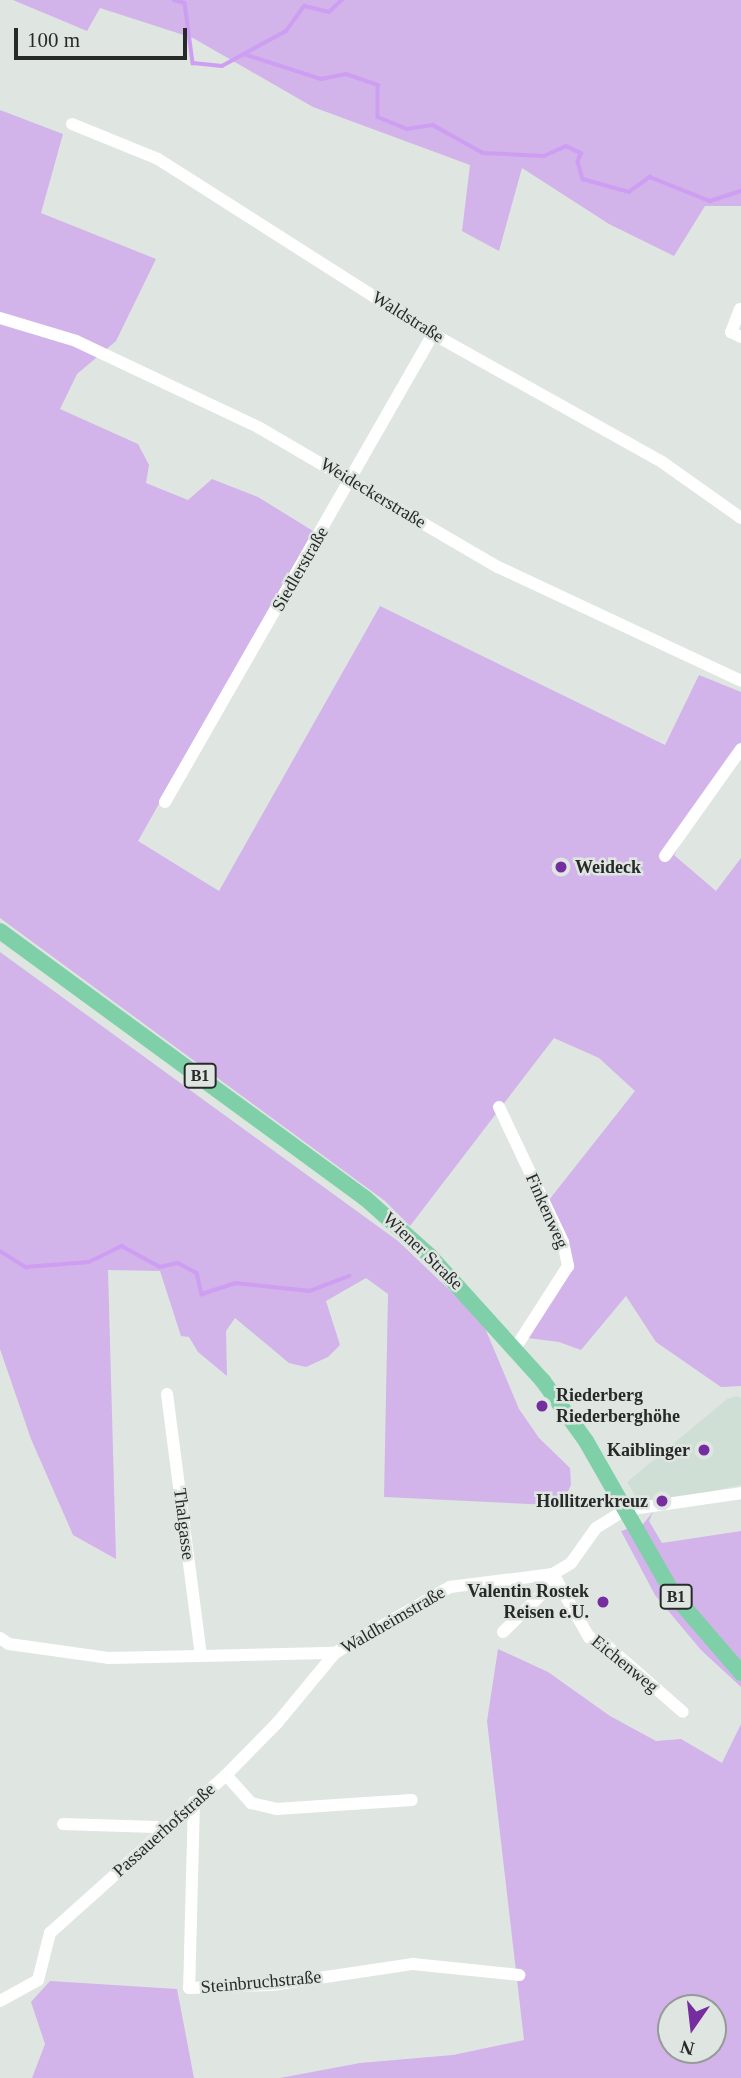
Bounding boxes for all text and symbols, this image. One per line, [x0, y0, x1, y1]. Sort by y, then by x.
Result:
scale bar [18, 14, 191, 58]
text: 100 m [27, 28, 80, 52]
street label: Waldstraße [368, 287, 448, 347]
street label: Weideckerstraße [316, 453, 430, 533]
street label: Siedlerstraße [267, 523, 333, 615]
place label: Weideck [575, 856, 641, 878]
marker: Weideck [553, 859, 569, 875]
road number: B1 [182, 1064, 218, 1088]
street label: Finkenweg [521, 1170, 573, 1252]
street label: Wiener Straße [379, 1208, 467, 1294]
place label: Riederberg Riederberghöhe [556, 1385, 680, 1428]
marker: Riederberg Riederberghöhe [534, 1398, 550, 1414]
place label: Kaiblinger [607, 1439, 690, 1461]
marker: Kaiblinger [696, 1442, 712, 1458]
street label: Thalgasse [169, 1487, 199, 1561]
place label: Hollitzerkreuz [536, 1490, 648, 1512]
marker: Hollitzerkreuz [654, 1493, 670, 1509]
place label: Valentin Rostek Reisen e.U. [467, 1581, 589, 1624]
street label: Waldheimstraße [337, 1582, 449, 1658]
road number: B1 [658, 1584, 694, 1610]
marker: Valentin Rostek Reisen e.U. [595, 1594, 611, 1610]
street label: Eichenweg [587, 1630, 663, 1698]
street label: Passauerhofstraße [108, 1778, 220, 1882]
street label: Steinbruchstraße [200, 1966, 322, 1998]
north arrow [657, 1994, 727, 2064]
text: N [678, 2036, 696, 2060]

